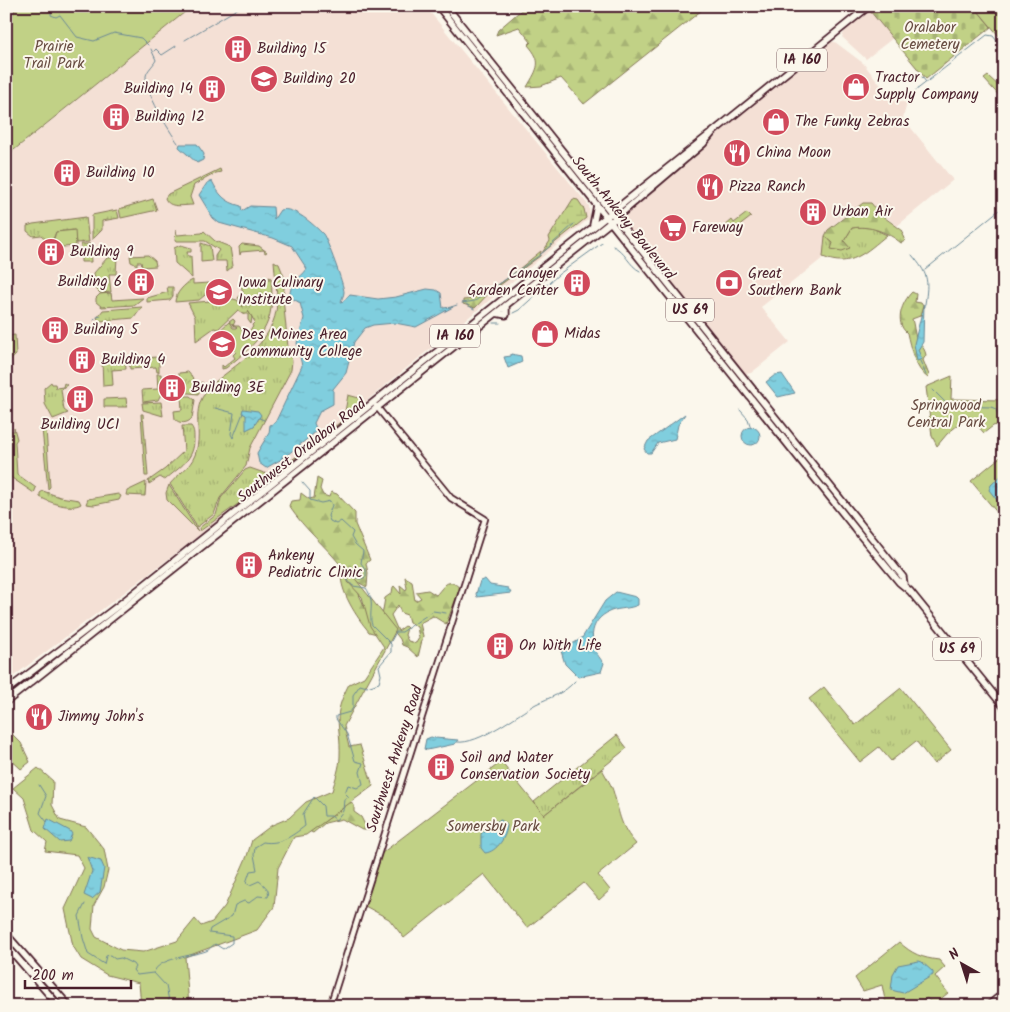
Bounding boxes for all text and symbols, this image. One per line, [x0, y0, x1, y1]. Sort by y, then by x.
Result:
park label: Oralabor Cemetery [901, 16, 960, 57]
building icon: Building 15 [223, 34, 253, 64]
park label: Prairie Trail Park [24, 35, 85, 76]
place label: Building 15 [257, 37, 327, 61]
road number: IA 160 [777, 48, 827, 72]
school or university icon: Building 20 [249, 64, 279, 94]
place label: Tractor Supply Company [875, 66, 979, 107]
place label: Building 20 [283, 67, 356, 91]
shop icon: Tractor Supply Company [841, 72, 871, 102]
building icon: Building 14 [197, 74, 227, 104]
place label: Building 14 [124, 77, 193, 101]
building icon: Building 12 [101, 102, 131, 132]
place label: Building 12 [135, 105, 205, 129]
shop icon: The Funky Zebras [761, 107, 791, 137]
place label: The Funky Zebras [795, 110, 910, 134]
restaurant icon: China Moon [722, 138, 752, 168]
place label: China Moon [756, 141, 831, 165]
street label: South Ankeny Boulevard [565, 151, 681, 286]
building icon: Building 10 [52, 158, 82, 188]
place label: Building 10 [86, 161, 155, 185]
restaurant icon: Pizza Ranch [695, 172, 725, 202]
place label: Pizza Ranch [729, 175, 805, 199]
building icon: Urban Air [798, 197, 828, 227]
place label: Urban Air [832, 200, 894, 224]
supermarket icon: Fareway [658, 213, 688, 243]
place label: Fareway [692, 216, 744, 240]
building icon: Building 9 [36, 237, 66, 267]
place label: Building 9 [70, 240, 134, 264]
place label: Canoyer Garden Center [467, 262, 559, 303]
place label: Great Southern Bank [748, 262, 842, 303]
building icon: Building 6 [126, 267, 156, 297]
building icon: Canoyer Garden Center [562, 268, 592, 298]
bank icon: Great Southern Bank [714, 268, 744, 298]
place label: Building 6 [57, 270, 122, 294]
place label: Iowa Culinary Institute [238, 271, 324, 312]
school or university icon: Iowa Culinary Institute [204, 277, 234, 307]
road number: US 69 [666, 298, 714, 322]
building icon: Building 5 [40, 315, 70, 345]
place label: Building 5 [74, 318, 139, 342]
shop icon: Midas [530, 319, 560, 349]
place label: Midas [564, 322, 601, 346]
place label: Des Moines Area Community College [241, 323, 362, 364]
road number: IA 160 [430, 324, 480, 348]
school or university icon: Des Moines Area Community College [207, 329, 237, 359]
building icon: Building 4 [67, 345, 97, 375]
place label: Building 4 [101, 348, 165, 372]
building icon: Building 3E [157, 373, 187, 403]
place label: Building 3E [191, 376, 266, 400]
building icon: Building UC1 [65, 384, 95, 414]
street label: Southwest Oralabor Road [232, 392, 372, 509]
park label: Springwood Central Park [907, 394, 986, 435]
place label: Building UC1 [41, 413, 120, 437]
place label: Ankeny Pediatric Clinic [268, 544, 363, 585]
building icon: Ankeny Pediatric Clinic [234, 550, 264, 580]
building icon: On With Life [485, 631, 515, 661]
place label: On With Life [519, 634, 602, 658]
road number: US 69 [933, 638, 981, 661]
street label: Southwest Ankeny Road [360, 682, 430, 835]
restaurant icon: Jimmy John's [24, 702, 54, 732]
place label: Jimmy John's [58, 705, 145, 729]
place label: Soil and Water Conservation Society [460, 746, 591, 787]
building icon: Soil and Water Conservation Society [426, 752, 456, 782]
park label: Somersby Park [447, 815, 540, 839]
north arrow [938, 940, 988, 990]
text: N [944, 943, 965, 966]
scale bar [25, 957, 131, 989]
text: 200 m [32, 964, 74, 988]

